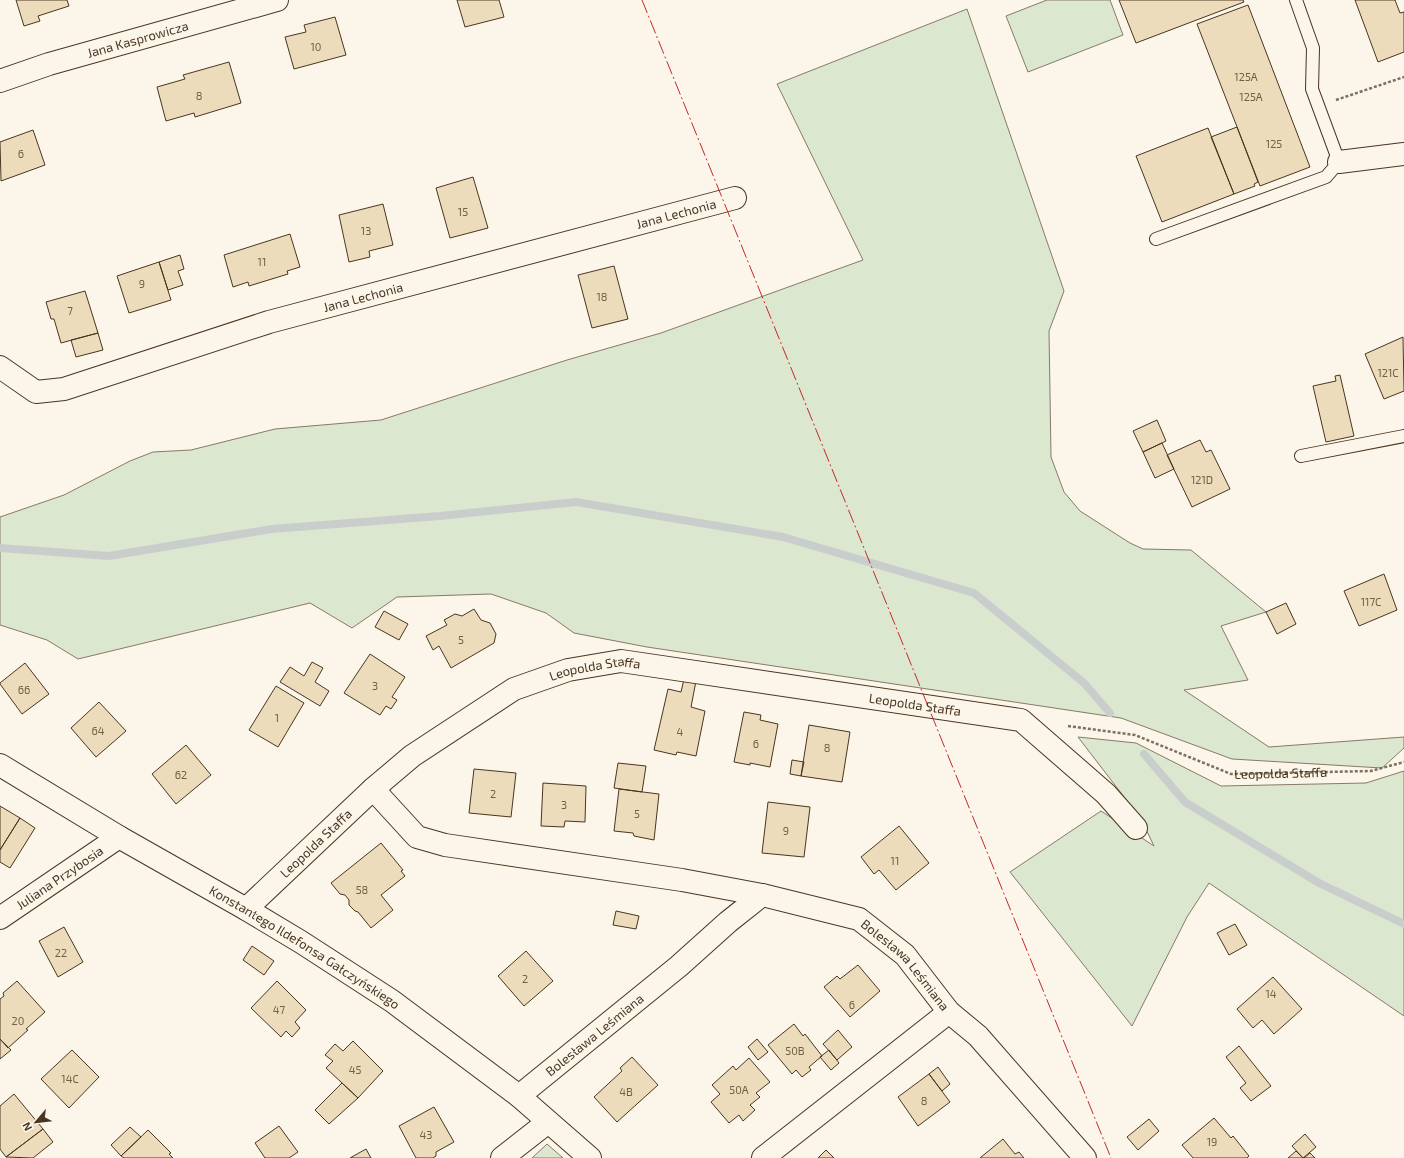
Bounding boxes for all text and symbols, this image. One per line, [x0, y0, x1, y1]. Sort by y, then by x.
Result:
street label: Jana Kasprowicza [85, 17, 190, 61]
house number: 10 [310, 40, 322, 53]
house number: 125A [1234, 70, 1258, 83]
house number: 8 [196, 89, 202, 102]
house number: 125A [1239, 90, 1263, 103]
house number: 125 [1266, 137, 1282, 150]
house number: 6 [18, 147, 24, 160]
street label: Jana Lechonia [634, 195, 718, 232]
house number: 15 [458, 205, 468, 218]
house number: 13 [361, 224, 371, 237]
house number: 11 [258, 255, 266, 268]
house number: 9 [139, 277, 145, 290]
street label: Jana Lechonia [321, 279, 405, 315]
house number: 18 [596, 290, 608, 303]
house number: 7 [67, 304, 73, 317]
house number: 121C [1377, 366, 1399, 379]
house number: 121D [1191, 473, 1213, 486]
house number: 117C [1361, 595, 1381, 608]
house number: 5 [458, 633, 464, 646]
street label: Leopolda Staffa [547, 653, 642, 684]
house number: 3 [372, 679, 378, 692]
house number: 66 [18, 683, 30, 696]
street label: Leopolda Staffa [868, 690, 962, 719]
house number: 1 [275, 711, 279, 724]
house number: 64 [91, 724, 105, 737]
house number: 4 [677, 725, 684, 738]
house number: 6 [753, 737, 759, 750]
house number: 8 [824, 741, 830, 754]
street label: Leopolda Staffa [1234, 764, 1327, 782]
house number: 62 [175, 768, 187, 781]
house number: 2 [490, 787, 496, 800]
house number: 3 [561, 798, 567, 811]
street label: Leopolda Staffa [276, 805, 355, 881]
house number: 5 [634, 807, 640, 820]
house number: 9 [783, 824, 789, 837]
street label: Juliana Przybosia [13, 842, 106, 913]
house number: 11 [891, 854, 899, 867]
street label: Konstantego Ildefonsa Gałczyńskiego [207, 882, 403, 1012]
house number: 58 [356, 883, 368, 896]
street label: Bolesława Leśmiana [858, 916, 953, 1014]
house number: 22 [55, 946, 67, 959]
house number: 2 [522, 972, 528, 985]
house number: 14 [1265, 987, 1277, 1000]
street label: Bolesława Leśmiana [542, 990, 647, 1079]
house number: 6 [849, 998, 855, 1011]
house number: 47 [273, 1003, 286, 1016]
house number: 20 [12, 1014, 24, 1027]
house number: 50B [785, 1044, 805, 1057]
house number: 45 [349, 1063, 361, 1076]
house number: 14C [61, 1072, 79, 1085]
house number: 50A [729, 1083, 749, 1096]
house number: 4B [619, 1085, 633, 1098]
house number: 8 [921, 1094, 927, 1107]
north arrow [16, 1102, 56, 1142]
text: N [19, 1120, 34, 1133]
house number: 43 [420, 1128, 432, 1141]
house number: 19 [1207, 1135, 1217, 1148]

